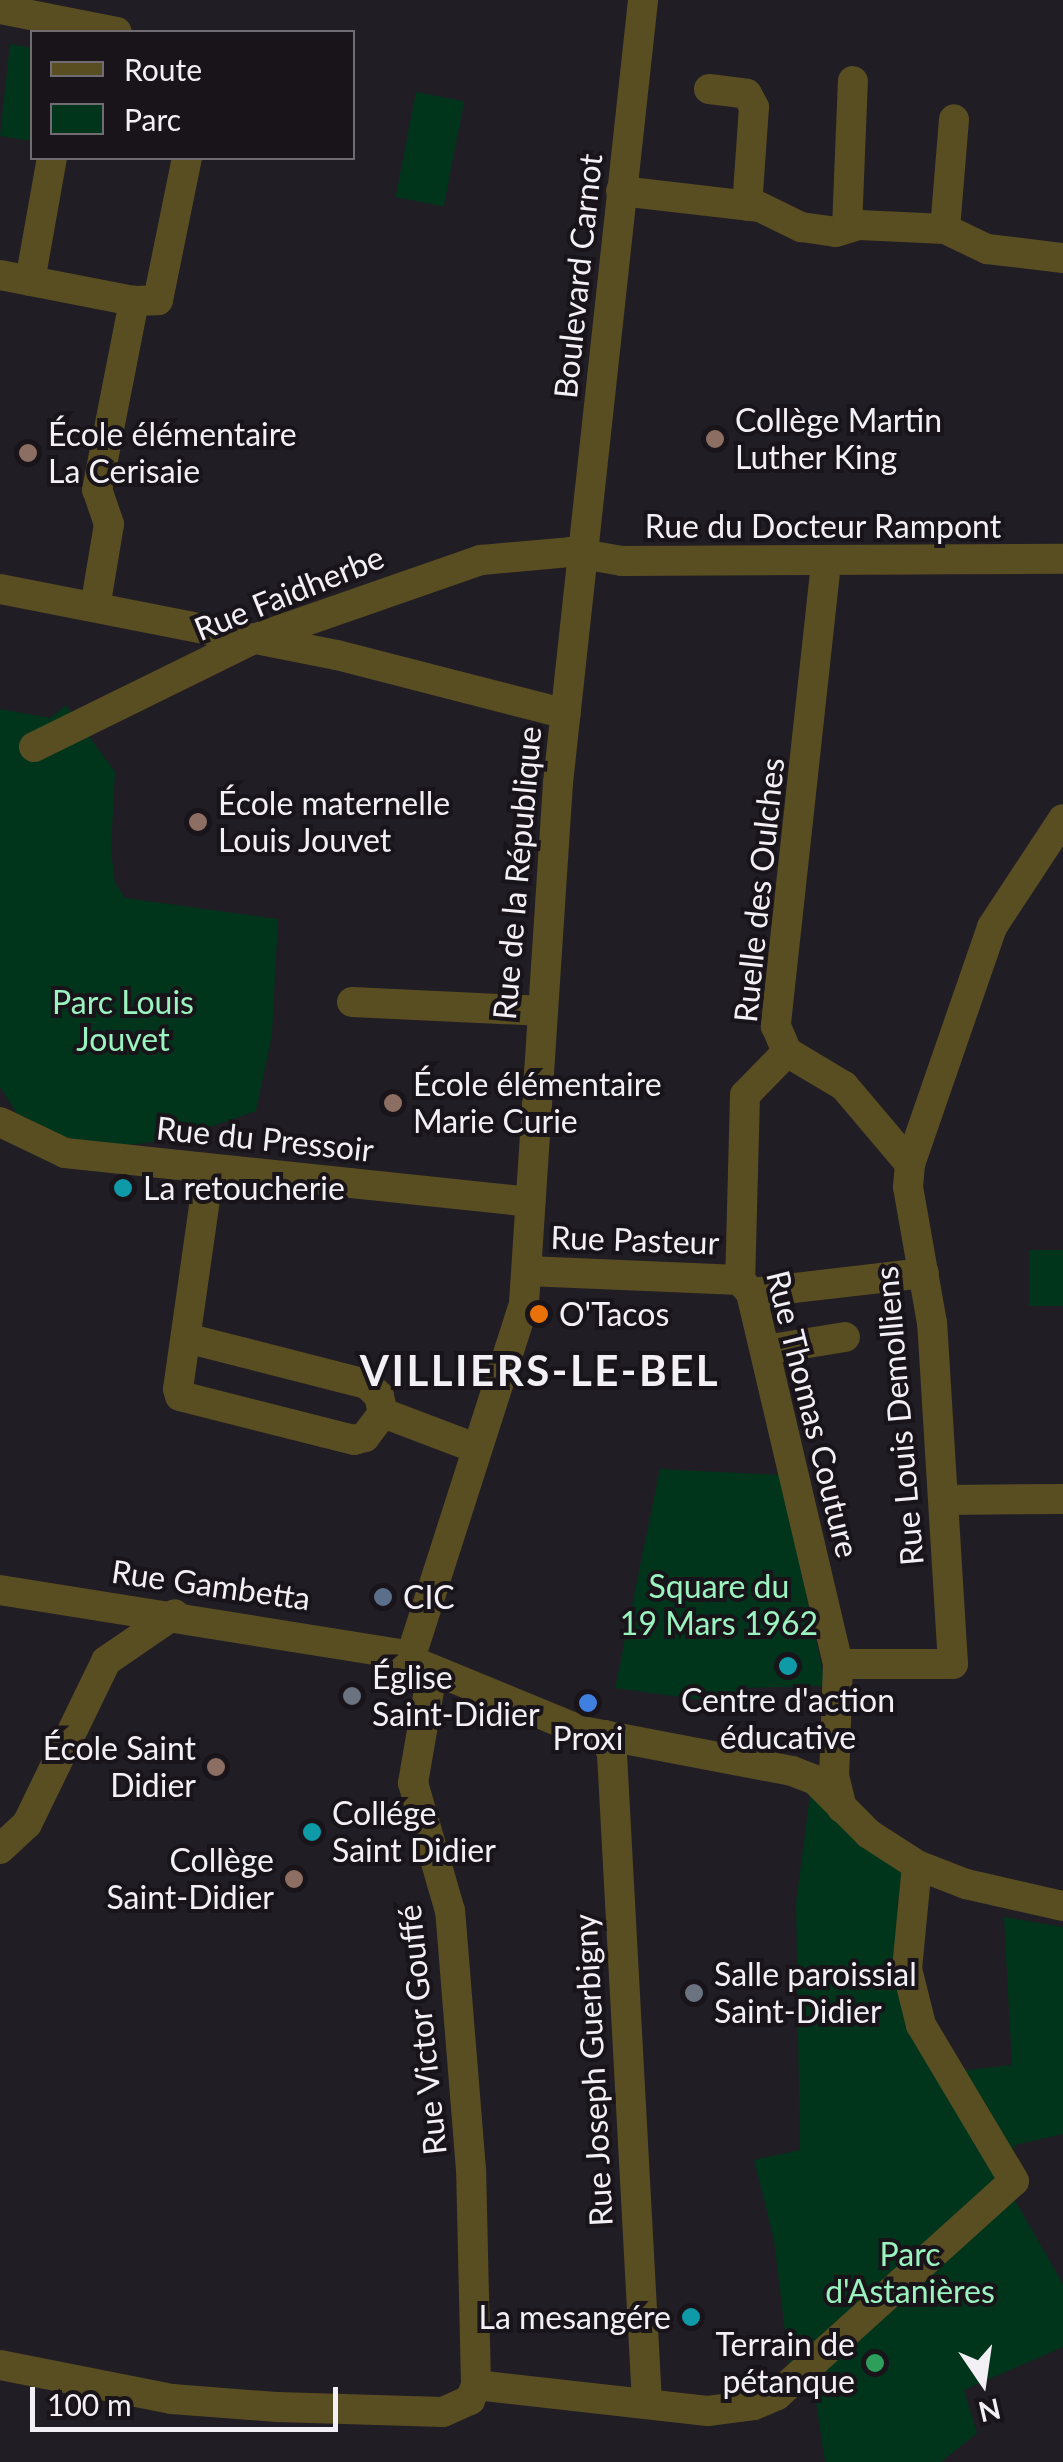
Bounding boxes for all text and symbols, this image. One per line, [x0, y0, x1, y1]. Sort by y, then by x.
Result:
legend [30, 30, 355, 160]
text: Route [124, 51, 202, 87]
text: Parc [124, 101, 181, 137]
street label: Boulevard Carnot [546, 152, 610, 400]
place label: Collège Martin Luther King [735, 402, 942, 477]
place label: École élémentaire La Cerisaie [48, 416, 297, 491]
marker: Collège Martin Luther King [704, 428, 726, 450]
marker: École élémentaire La Cerisaie [17, 442, 39, 464]
street label: Rue du Docteur Rampont [645, 507, 1001, 545]
street label: Rue Faidherbe [189, 538, 389, 648]
street label: Rue de la République [485, 725, 549, 1021]
street label: Ruelle des Oulches [726, 756, 792, 1024]
place label: École maternelle Louis Jouvet [218, 785, 450, 860]
marker: École maternelle Louis Jouvet [187, 811, 209, 833]
park label: Parc Louis Jouvet [52, 984, 194, 1059]
place label: École élémentaire Marie Curie [413, 1066, 662, 1141]
marker: École élémentaire Marie Curie [382, 1092, 404, 1114]
street label: Rue du Pressoir [154, 1108, 376, 1170]
place label: La retoucherie [143, 1169, 345, 1207]
marker: La retoucherie [112, 1177, 134, 1199]
street label: Rue Pasteur [550, 1218, 720, 1262]
street label: Rue Louis Demolliens [867, 1265, 931, 1567]
street label: Rue Thomas Couture [759, 1266, 867, 1562]
place label: O'Tacos [559, 1295, 669, 1333]
marker: O'Tacos [528, 1303, 550, 1325]
district label: VILLIERS-LE-BEL [360, 1345, 720, 1395]
street label: Rue Gambetta [109, 1552, 313, 1618]
park label: Square du 19 Mars 1962 [620, 1568, 818, 1643]
place label: CIC [403, 1578, 455, 1616]
marker: CIC [372, 1586, 394, 1608]
marker: Centre d'action éducative [777, 1655, 799, 1677]
place label: Église Saint-Didier [372, 1659, 540, 1734]
place label: Centre d'action éducative [681, 1682, 895, 1757]
marker: Église Saint-Didier [341, 1685, 363, 1707]
marker: Proxi [577, 1692, 599, 1714]
place label: Proxi [553, 1719, 623, 1757]
place label: École Saint Didier [43, 1730, 196, 1805]
marker: École Saint Didier [205, 1756, 227, 1778]
place label: Collége Saint Didier [332, 1795, 496, 1870]
marker: Collége Saint Didier [301, 1821, 323, 1843]
place label: Collège Saint-Didier [106, 1842, 274, 1917]
marker: Collège Saint-Didier [283, 1868, 305, 1890]
street label: Rue Victor Gouffé [390, 1902, 454, 2158]
street label: Rue Joseph Guerbigny [566, 1912, 620, 2228]
place label: Salle paroissial Saint-Didier [714, 1956, 917, 2031]
marker: Salle paroissial Saint-Didier [683, 1982, 705, 2004]
park label: Parc d'Astanières [825, 2236, 995, 2311]
place label: La mesangére [478, 2298, 671, 2336]
marker: La mesangére [680, 2306, 702, 2328]
place label: Terrain de pétanque [716, 2326, 855, 2401]
north arrow [933, 2332, 1033, 2432]
marker: Terrain de pétanque [864, 2352, 886, 2374]
scale bar [35, 2367, 342, 2429]
text: 100 m [47, 2386, 132, 2422]
text: N [975, 2392, 1004, 2430]

